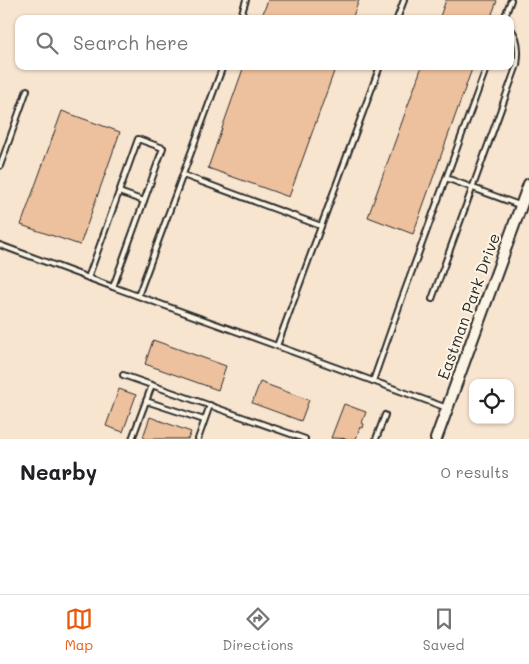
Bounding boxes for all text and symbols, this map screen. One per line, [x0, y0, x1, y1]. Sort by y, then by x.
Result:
search box [15, 15, 514, 70]
icon: search [33, 29, 61, 57]
text: Search here [73, 30, 189, 55]
street label: Eastman Park Drive [432, 230, 504, 382]
map controls [469, 379, 514, 424]
button: locate [469, 379, 514, 424]
text: Nearby [20, 458, 97, 485]
text: 0 results [441, 461, 509, 482]
tab: Map [65, 605, 93, 654]
tab: Directions [222, 605, 294, 654]
tab: Saved [423, 605, 464, 654]

